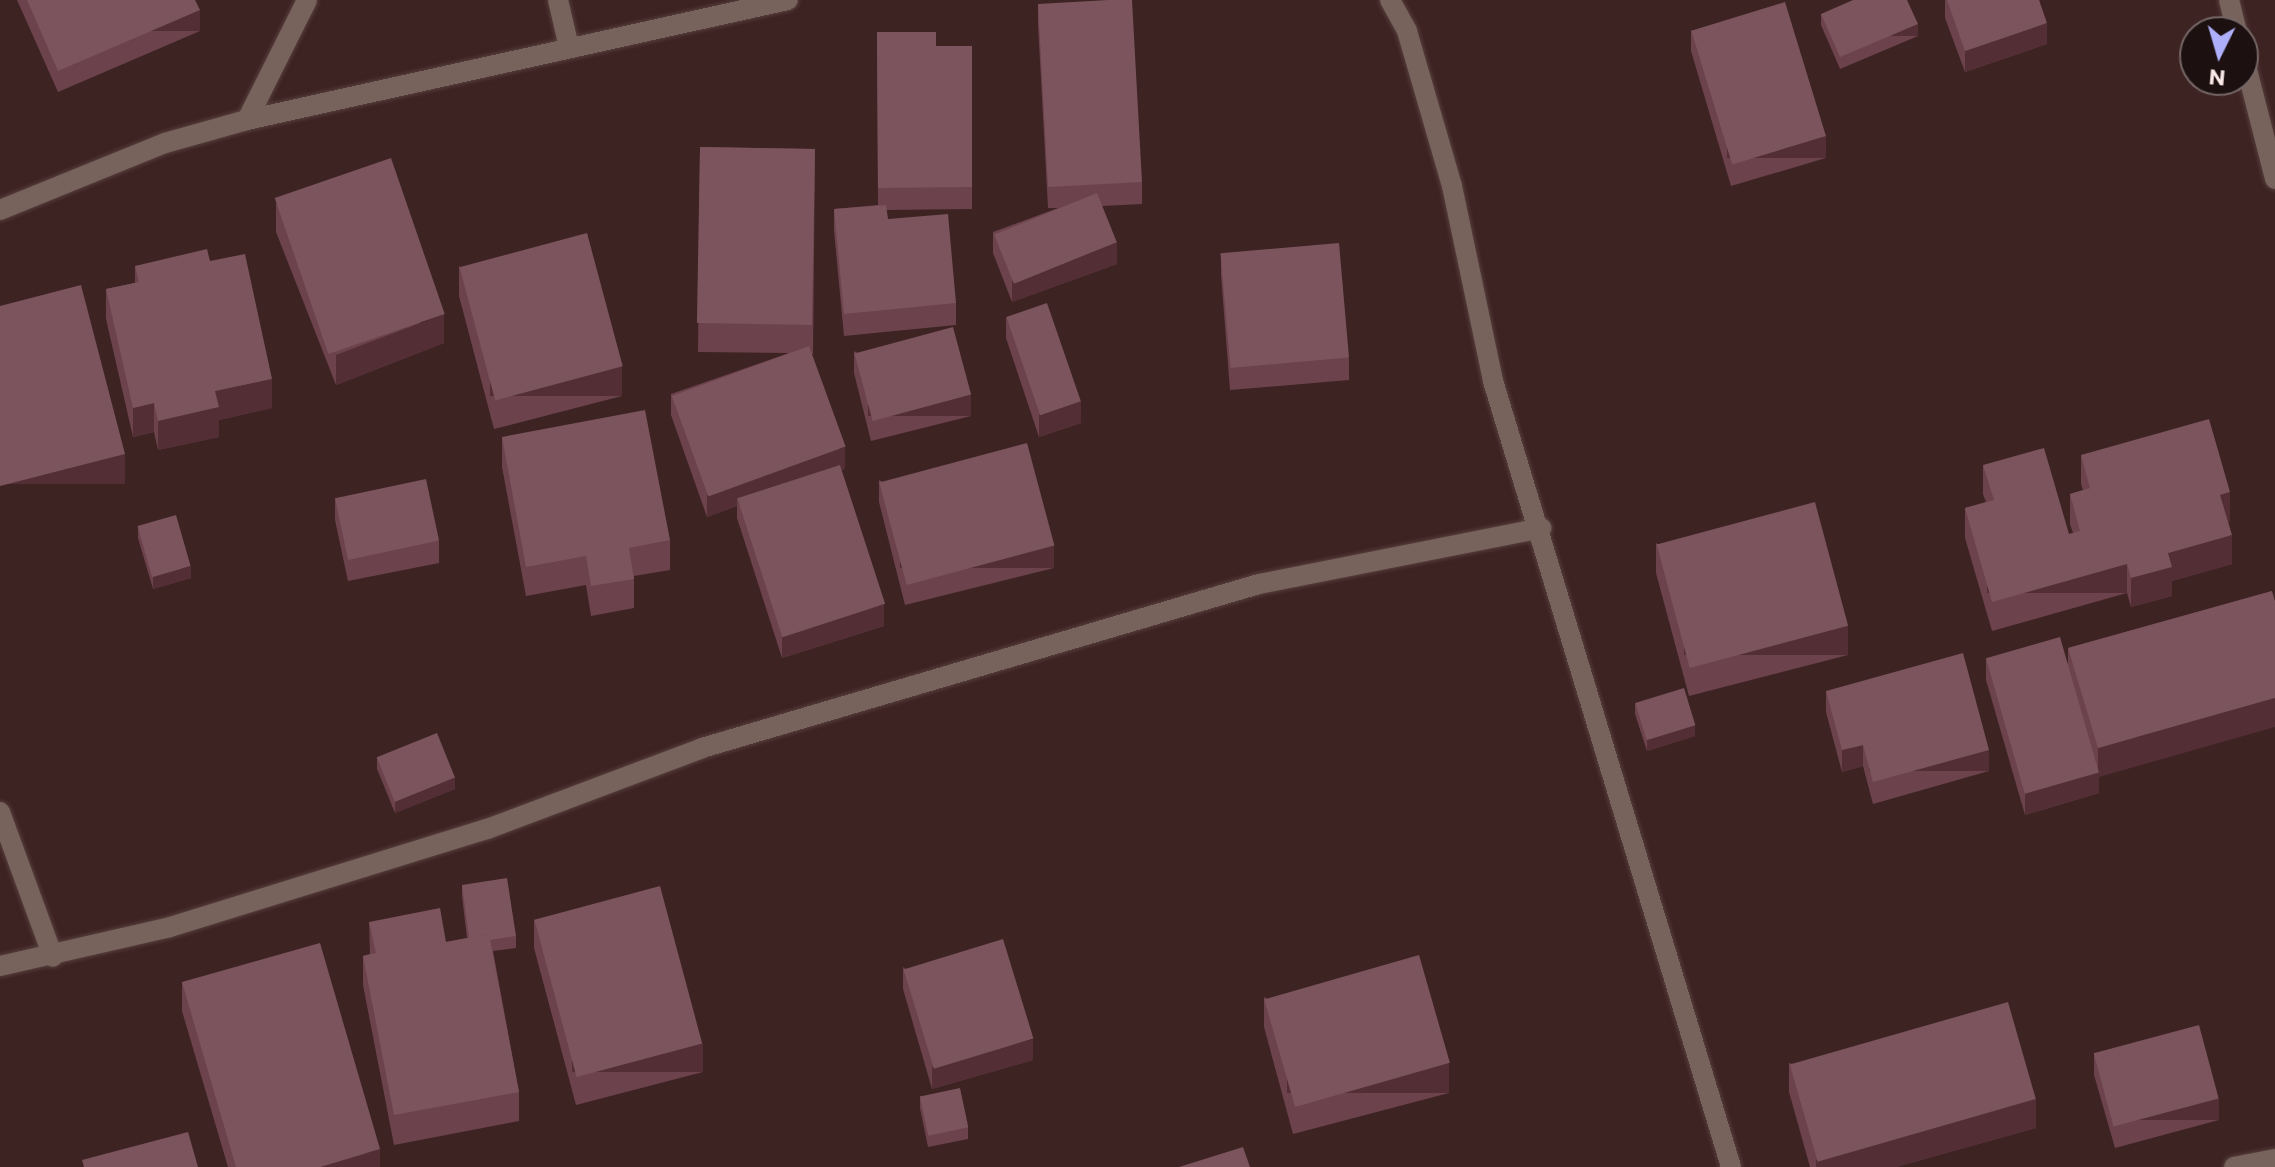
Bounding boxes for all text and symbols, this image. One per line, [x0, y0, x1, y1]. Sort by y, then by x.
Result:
north arrow [2179, 16, 2259, 96]
text: N [2208, 64, 2226, 93]

